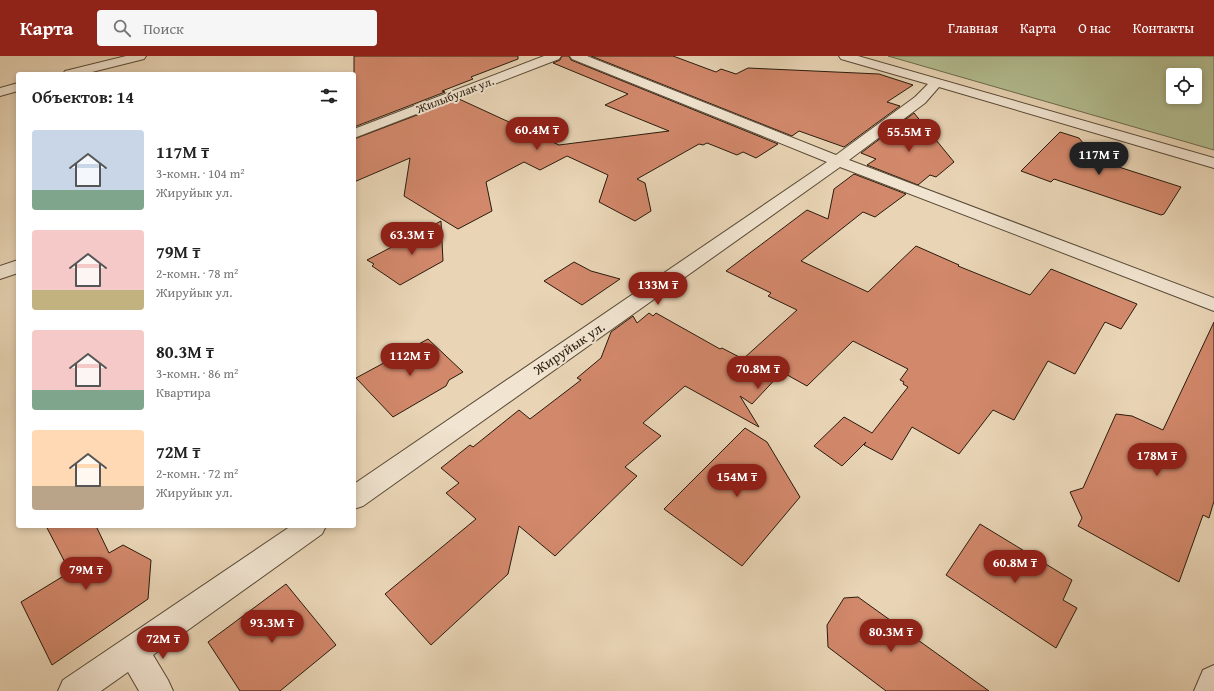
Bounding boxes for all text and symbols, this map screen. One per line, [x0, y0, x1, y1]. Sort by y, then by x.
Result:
search box [97, 10, 377, 46]
text: Карта [20, 14, 73, 42]
icon: search [111, 17, 133, 39]
text: Поиск [143, 18, 184, 39]
text: Главная [948, 18, 998, 38]
text: Карта [1020, 18, 1056, 38]
text: О нас [1078, 18, 1111, 38]
text: Контакты [1133, 18, 1194, 38]
map controls [1166, 68, 1202, 104]
button: locate [1166, 68, 1202, 104]
street label: Жилыбулак ул. [413, 72, 496, 118]
text: Объектов: 14 [32, 84, 134, 109]
icon: filters [318, 85, 340, 107]
pin: 60.4M ₸ [500, 117, 574, 151]
pin: 55.5M ₸ [872, 119, 946, 153]
text: 60.4M ₸ [515, 120, 559, 139]
text: 55.5M ₸ [887, 122, 931, 141]
text: 117M ₸ [156, 139, 210, 164]
pin: 117M ₸ [1066, 142, 1132, 176]
text: 117M ₸ [1079, 145, 1119, 164]
icon: home [64, 146, 112, 194]
text: 3-комн. · 104 m² [156, 164, 245, 183]
text: Жируйык ул. [156, 183, 232, 202]
pin: 63.3M ₸ [375, 222, 449, 256]
text: 63.3M ₸ [390, 225, 434, 244]
text: 79M ₸ [156, 239, 201, 264]
icon: home [64, 246, 112, 294]
text: 2-комн. · 78 m² [156, 264, 238, 283]
pin: 133M ₸ [625, 272, 691, 306]
text: 133M ₸ [638, 275, 678, 294]
text: Жируйык ул. [156, 283, 232, 302]
street label: Жируйык ул. [528, 317, 609, 380]
text: 80.3M ₸ [156, 339, 214, 364]
pin: 112M ₸ [377, 343, 443, 377]
icon: home [64, 346, 112, 394]
text: 112M ₸ [390, 346, 430, 365]
pin: 70.8M ₸ [721, 356, 795, 390]
text: 70.8M ₸ [736, 359, 780, 378]
text: 3-комн. · 86 m² [156, 364, 238, 383]
text: Квартира [156, 383, 211, 402]
text: 72M ₸ [156, 439, 201, 464]
pin: 178M ₸ [1124, 443, 1190, 477]
icon: home [64, 446, 112, 494]
text: 178M ₸ [1137, 446, 1177, 465]
text: 2-комн. · 72 m² [156, 464, 238, 483]
pin: 154M ₸ [704, 464, 770, 498]
text: 154M ₸ [717, 467, 757, 486]
text: Жируйык ул. [156, 483, 232, 502]
pin: 60.8M ₸ [978, 550, 1052, 584]
text: 60.8M ₸ [993, 553, 1037, 572]
pin: 79M ₸ [58, 557, 114, 591]
text: 79M ₸ [69, 560, 103, 579]
pin: 93.3M ₸ [235, 610, 309, 644]
text: 93.3M ₸ [250, 613, 294, 632]
pin: 80.3M ₸ [854, 619, 928, 653]
text: 80.3M ₸ [869, 622, 913, 641]
pin: 72M ₸ [135, 626, 191, 660]
text: 72M ₸ [146, 629, 180, 648]

